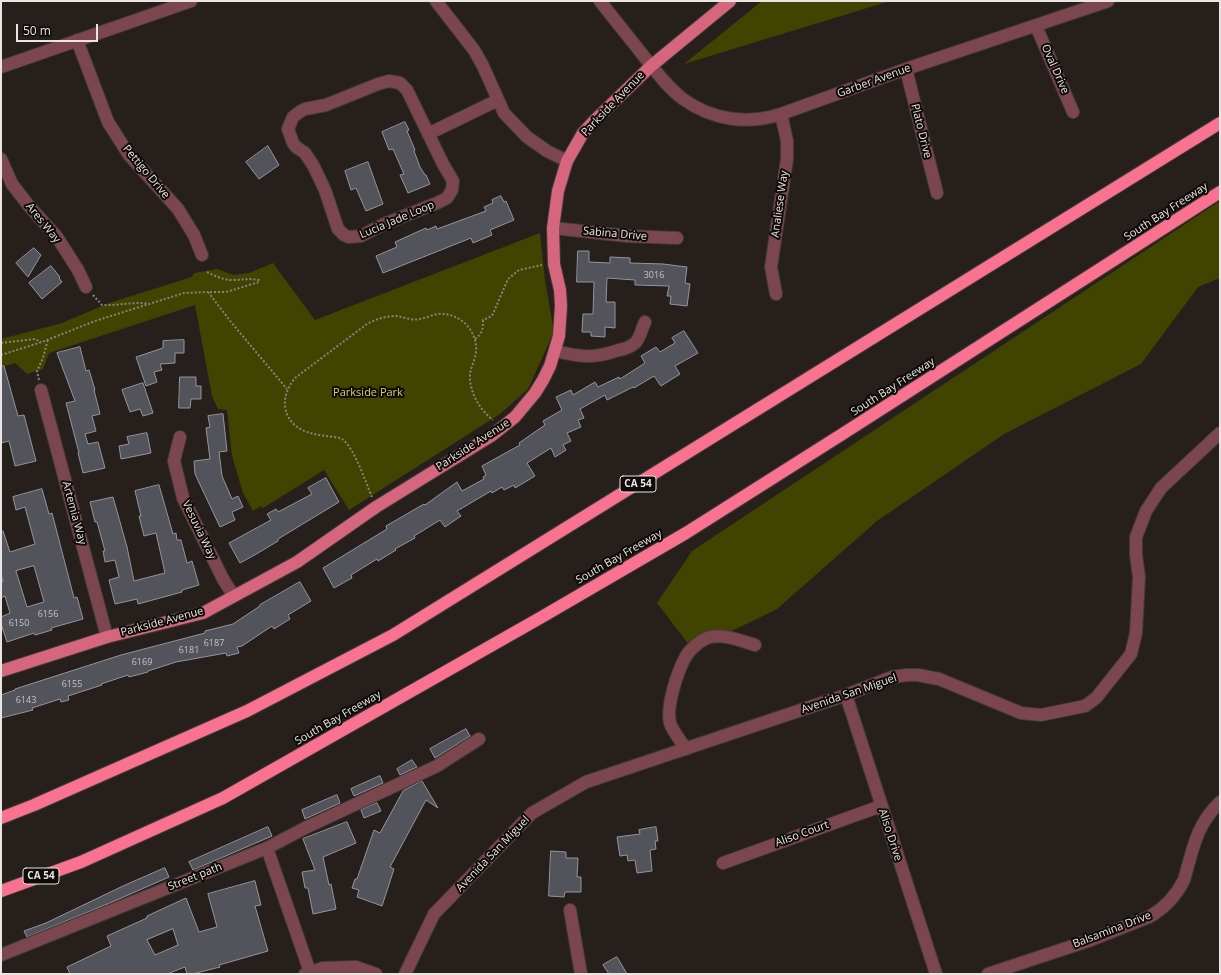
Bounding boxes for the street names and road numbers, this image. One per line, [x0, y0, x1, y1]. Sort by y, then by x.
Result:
street label: Oval Drive [1038, 42, 1072, 96]
street label: Garber Avenue [835, 62, 913, 100]
street label: Parkside Avenue [579, 69, 647, 139]
street label: Plato Drive [908, 102, 934, 160]
street label: Pettigo Drive [120, 143, 172, 201]
street label: Analiese Way [769, 170, 791, 238]
street label: South Bay Freeway [1122, 180, 1210, 244]
street label: Lucia Jade Loop [358, 198, 436, 242]
street label: Ares Way [23, 200, 63, 246]
street label: Sabina Drive [582, 225, 648, 243]
street label: South Bay Freeway [849, 355, 937, 419]
street label: Parkside Avenue [434, 416, 512, 474]
road number: CA 54 [620, 476, 656, 492]
street label: Artemia Way [59, 480, 89, 546]
street label: Vesuvia Way [179, 498, 219, 562]
street label: South Bay Freeway [574, 527, 664, 587]
street label: Parkside Avenue [119, 605, 205, 639]
street label: Avenida San Miguel [800, 671, 898, 717]
street label: South Bay Freeway [293, 688, 383, 748]
street label: Aliso Drive [875, 807, 905, 863]
street label: Avenida San Miguel [454, 813, 532, 895]
street label: Aliso Court [773, 818, 831, 850]
street label: Street path [166, 860, 224, 894]
road number: CA 54 [23, 868, 59, 884]
street label: Balsamina Drive [1071, 909, 1153, 951]

